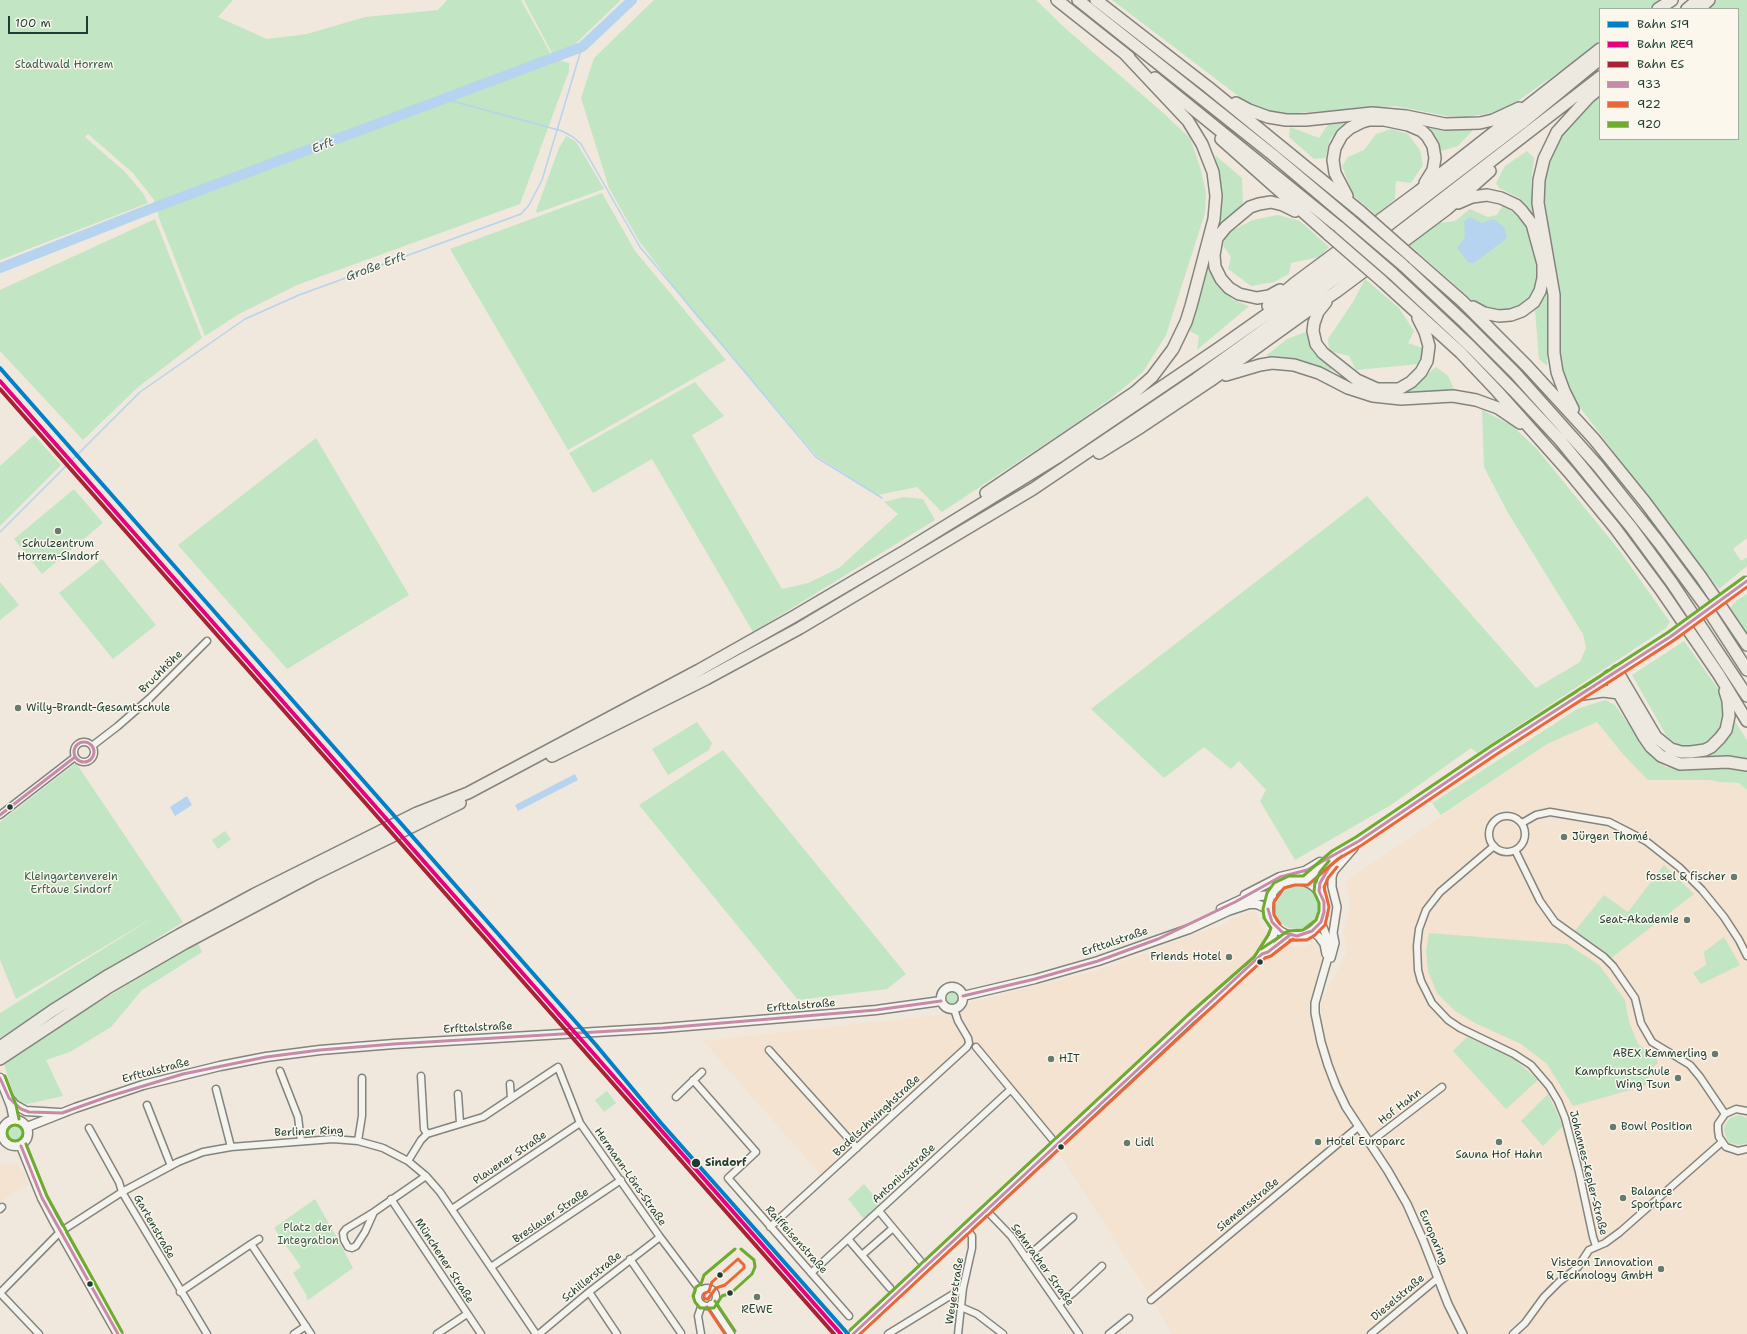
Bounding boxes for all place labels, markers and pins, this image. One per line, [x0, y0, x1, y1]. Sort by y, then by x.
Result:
marker: Schulzentrum Horrem-Sindorf [53, 526, 63, 536]
place label: Schulzentrum Horrem-Sindorf [17, 537, 99, 563]
place label: Willy-Brandt-Gesamtschule [26, 701, 170, 715]
marker: Willy-Brandt-Gesamtschule [13, 703, 23, 713]
unlabelled marker [5, 802, 15, 812]
place label: Jürgen Thomé [1572, 830, 1648, 844]
marker: Jürgen Thomé [1559, 832, 1569, 842]
place label: fossel & fischer [1646, 870, 1726, 884]
marker: fossel & fischer [1729, 872, 1739, 882]
place label: Seat-Akademie [1599, 913, 1679, 927]
marker: Seat-Akademie [1682, 915, 1692, 925]
place label: Friends Hotel [1150, 950, 1221, 964]
marker: Friends Hotel [1224, 952, 1234, 962]
unlabelled marker [1255, 957, 1265, 967]
place label: ABEX Kemmerling [1613, 1047, 1707, 1061]
marker: ABEX Kemmerling [1710, 1049, 1720, 1059]
place label: HIT [1059, 1052, 1080, 1066]
marker: HIT [1046, 1054, 1056, 1064]
place label: Kampfkunstschule Wing Tsun [1575, 1065, 1670, 1091]
marker: Kampfkunstschule Wing Tsun [1673, 1073, 1683, 1083]
place label: Bowl Position [1621, 1120, 1692, 1134]
marker: Bowl Position [1608, 1122, 1618, 1132]
place label: Hotel Europarc [1326, 1135, 1405, 1149]
place label: Lidl [1135, 1136, 1154, 1150]
marker: Hotel Europarc [1313, 1137, 1323, 1147]
marker: Sauna Hof Hahn [1494, 1137, 1504, 1147]
marker: Lidl [1122, 1138, 1132, 1148]
unlabelled marker [1056, 1142, 1066, 1152]
place label: Sauna Hof Hahn [1456, 1148, 1542, 1162]
place label: Sindorf [705, 1156, 747, 1170]
marker: Sindorf [690, 1157, 702, 1169]
place label: Balance Sportparc [1631, 1185, 1682, 1211]
marker: Balance Sportparc [1618, 1193, 1628, 1203]
place label: Visteon Innovation & Technology GmbH [1546, 1256, 1653, 1282]
marker: Visteon Innovation & Technology GmbH [1656, 1264, 1666, 1274]
unlabelled marker [715, 1270, 725, 1280]
unlabelled marker [85, 1279, 95, 1289]
unlabelled marker [725, 1288, 735, 1298]
marker: REWE [752, 1292, 762, 1302]
place label: REWE [741, 1303, 773, 1317]

